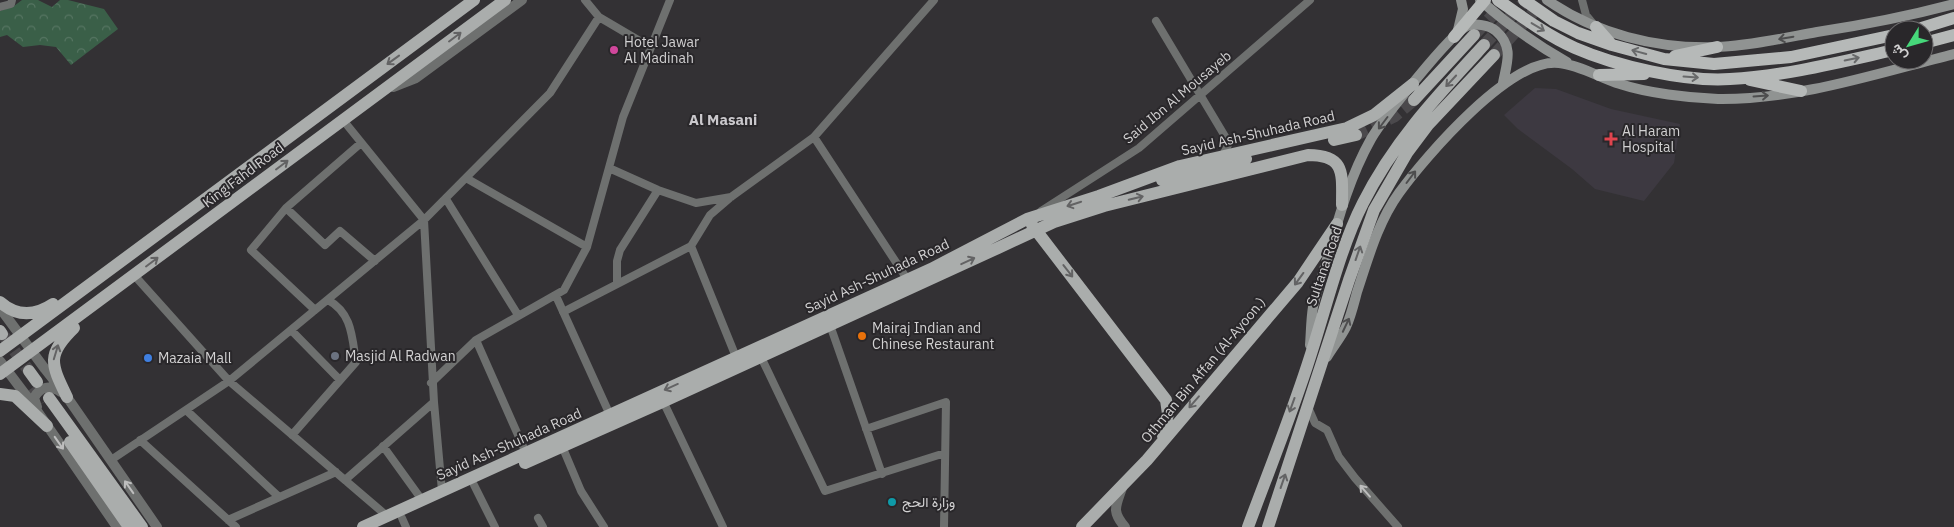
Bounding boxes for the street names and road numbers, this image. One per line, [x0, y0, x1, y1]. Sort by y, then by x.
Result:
street label: Said Ibn Al Mousayeb [1119, 46, 1235, 148]
street label: Sayid Ash-Shuhada Road [1179, 107, 1337, 159]
street label: King Fahd Road [199, 139, 287, 211]
street label: Sultana Road [1302, 224, 1346, 308]
street label: Sayid Ash-Shuhada Road [802, 235, 952, 317]
street label: Othman Bin Affan (Al-Ayoon.) [1137, 293, 1269, 447]
street label: Sayid Ash-Shuhada Road [434, 404, 584, 484]

